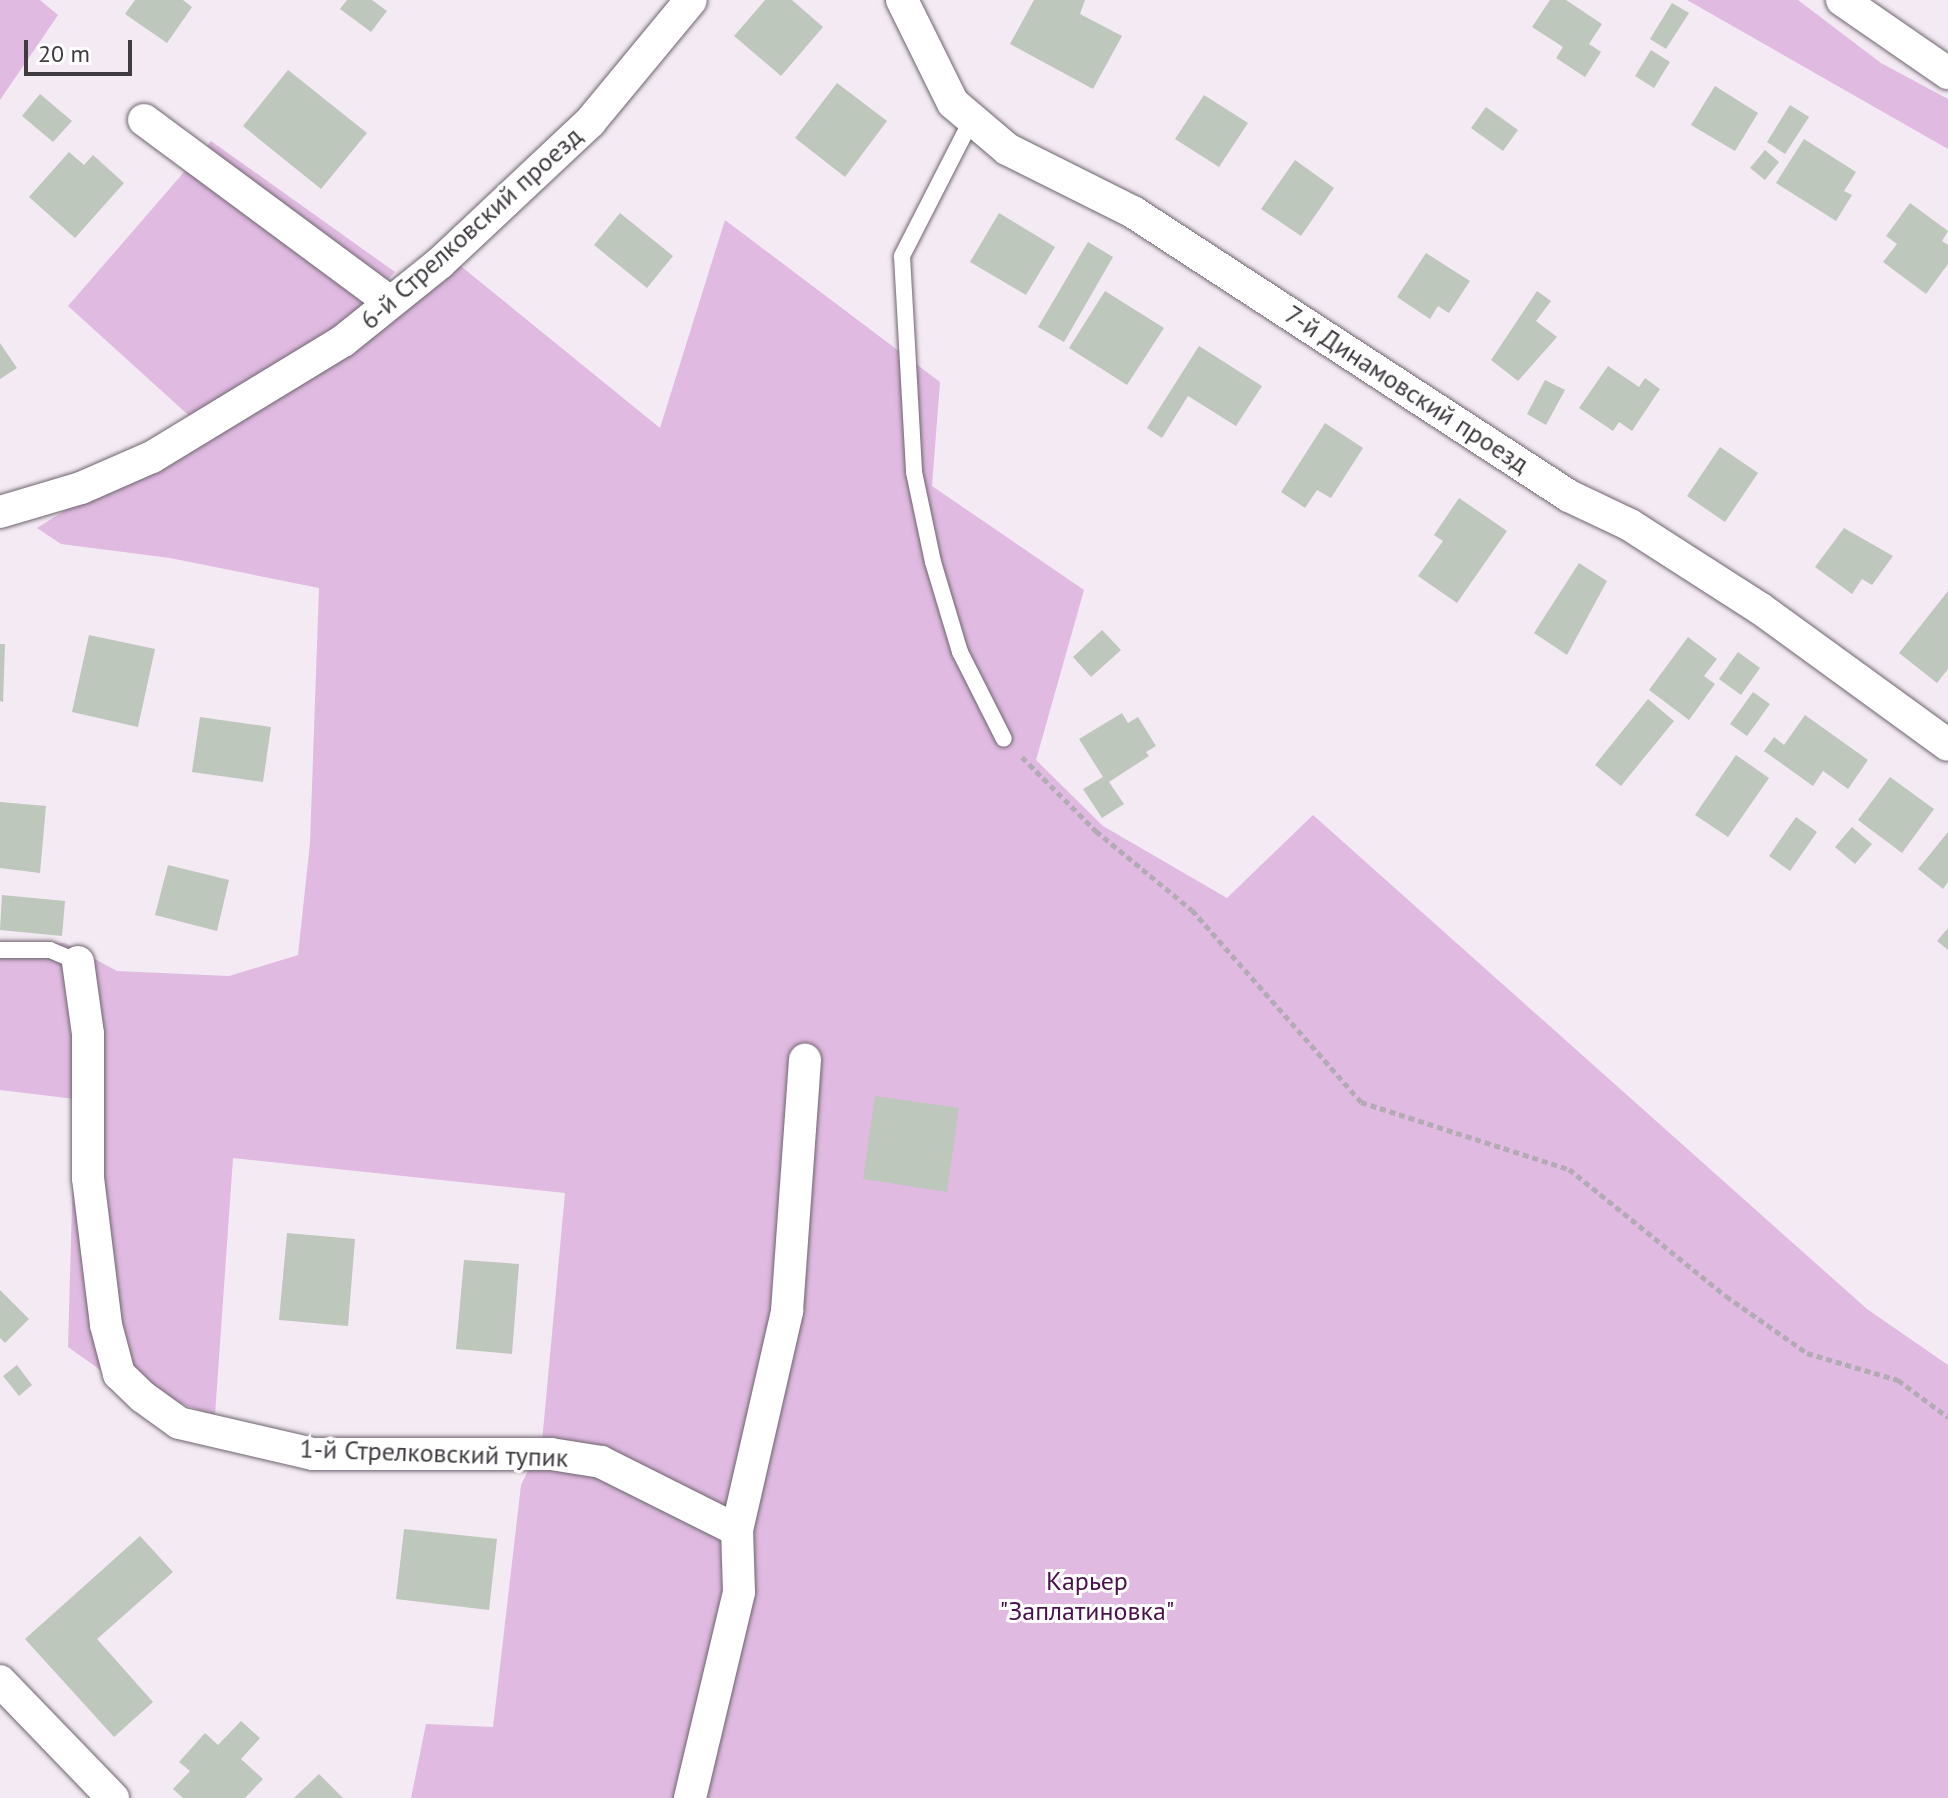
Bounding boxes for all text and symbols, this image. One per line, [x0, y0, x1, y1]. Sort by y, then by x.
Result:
scale bar [28, 24, 136, 74]
text: 20 m [38, 38, 90, 69]
street label: 6-й Стрелковский проезд [354, 120, 588, 336]
street label: 7-й Динамовский проезд [1279, 298, 1535, 480]
street label: 1-й Стрелковский тупик [299, 1433, 569, 1473]
park label: Карьер "Заплатиновка" [999, 1565, 1175, 1626]

